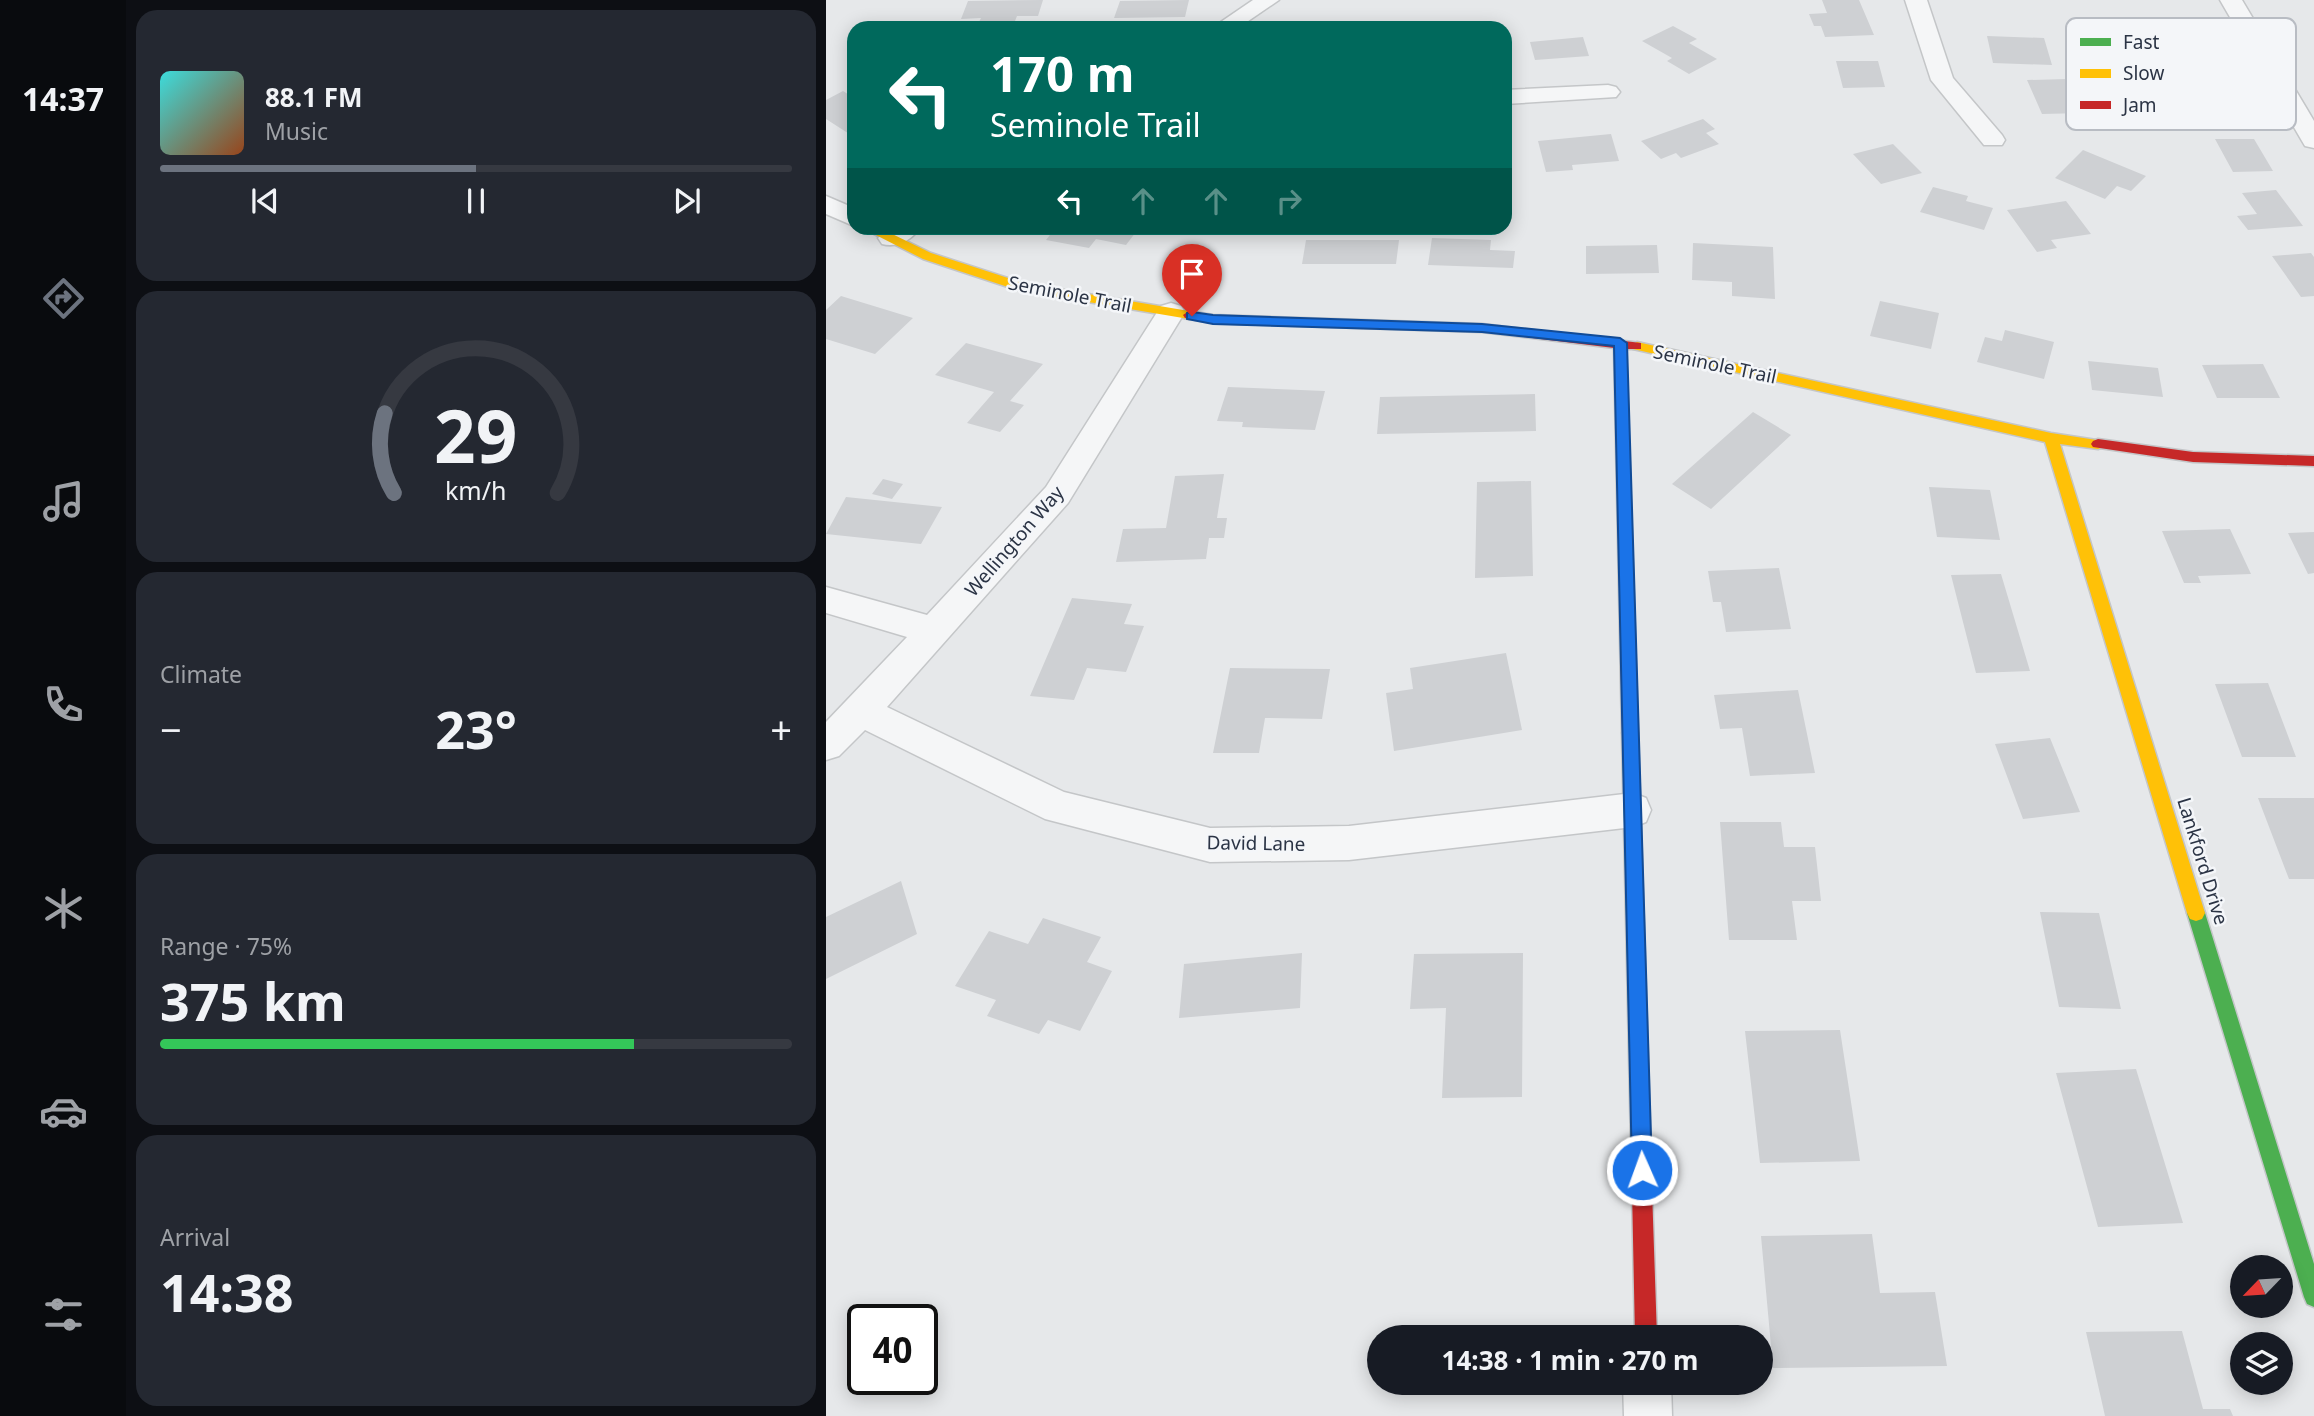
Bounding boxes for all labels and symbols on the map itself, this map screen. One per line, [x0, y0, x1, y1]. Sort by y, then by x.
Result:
legend [2066, 18, 2296, 130]
text: Fast [2123, 29, 2160, 55]
text: Slow [2123, 60, 2164, 86]
text: Jam [2121, 92, 2157, 118]
pin [1162, 244, 1222, 316]
street label: Seminole Trail [1006, 269, 1134, 319]
street label: Seminole Trail [1651, 338, 1779, 390]
street label: Wellington Way [959, 480, 1070, 602]
street label: Lankford Drive [2171, 794, 2235, 928]
street label: David Lane [1206, 829, 1306, 857]
position arrow [1605, 1133, 1679, 1207]
north arrow [2230, 1255, 2292, 1318]
speed limit sign: 40 [847, 1304, 938, 1395]

